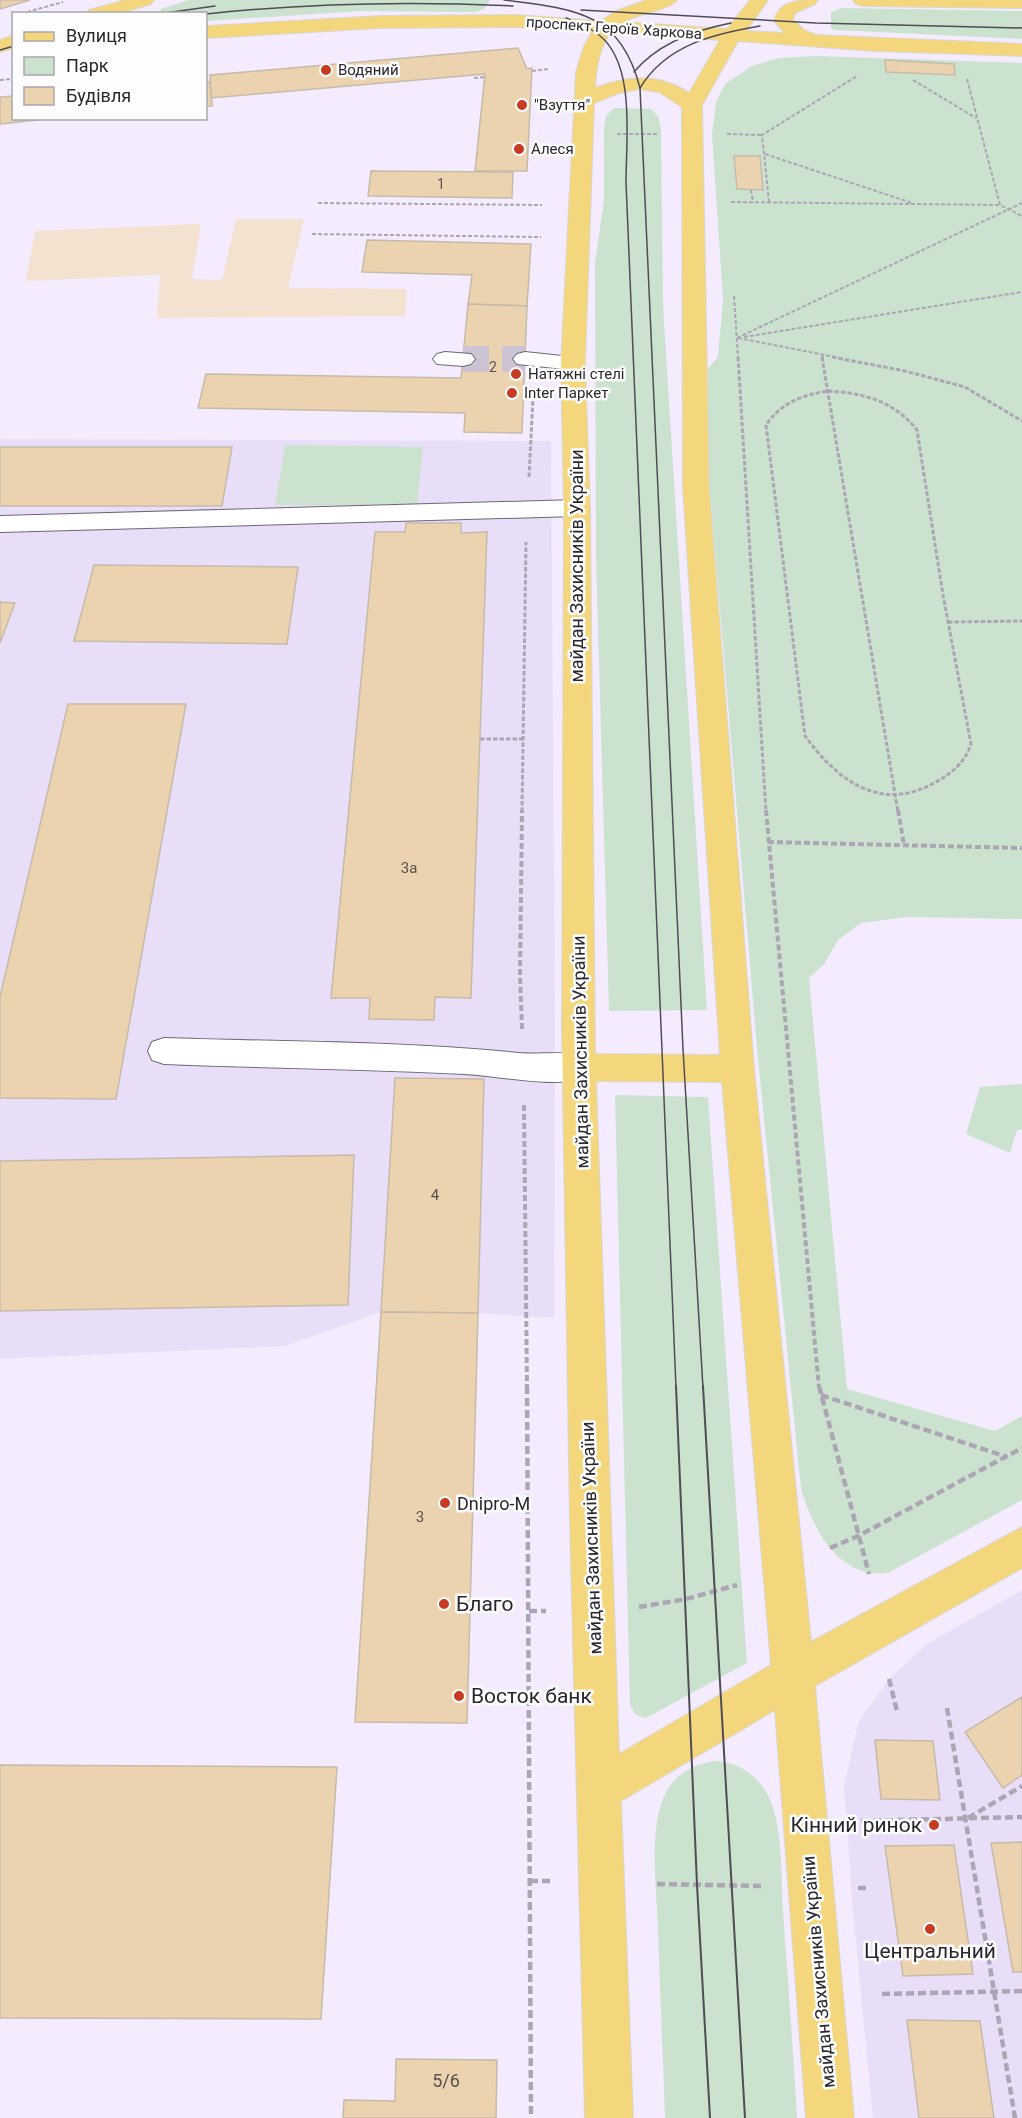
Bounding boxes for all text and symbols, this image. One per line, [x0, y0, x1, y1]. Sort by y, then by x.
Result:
legend [12, 12, 207, 120]
street label: проспект Героїв Харкова [525, 13, 703, 43]
text: Вулиця [66, 25, 127, 46]
text: Парк [66, 55, 109, 76]
place label: Водяний [338, 61, 399, 79]
marker: Водяний [319, 63, 333, 77]
text: Будівля [66, 85, 131, 106]
place label: "Взуття" [534, 96, 591, 114]
marker: "Взуття" [515, 98, 529, 112]
place label: Алеся [531, 140, 574, 158]
marker: Алеся [512, 142, 526, 156]
house number: 1 [437, 176, 445, 192]
house number: 2 [489, 359, 497, 375]
place label: Натяжні стелі [528, 365, 624, 383]
marker: Натяжні стелі [509, 367, 523, 381]
place label: Inter Паркет [524, 384, 608, 402]
marker: Inter Паркет [505, 386, 519, 400]
street label: майдан Захисників України [566, 449, 587, 683]
house number: 3а [401, 859, 417, 877]
street label: майдан Захисників України [567, 935, 593, 1169]
house number: 4 [431, 1186, 440, 1204]
street label: майдан Захисників України [576, 1421, 606, 1655]
place label: Dnipro-M [457, 1493, 530, 1514]
marker: Dnipro-M [438, 1496, 452, 1510]
house number: 3 [416, 1508, 424, 1526]
place label: Благо [456, 1592, 513, 1616]
marker: Благо [437, 1597, 451, 1611]
place label: Восток банк [471, 1684, 592, 1708]
marker: Восток банк [452, 1689, 466, 1703]
place label: Кінний ринок [790, 1813, 923, 1837]
marker: Кінний ринок [927, 1818, 941, 1832]
street label: майдан Захисників України [797, 1855, 839, 2089]
marker: Центральний [923, 1922, 937, 1936]
place label: Центральний [864, 1939, 996, 1963]
house number: 5/6 [432, 2070, 460, 2091]

